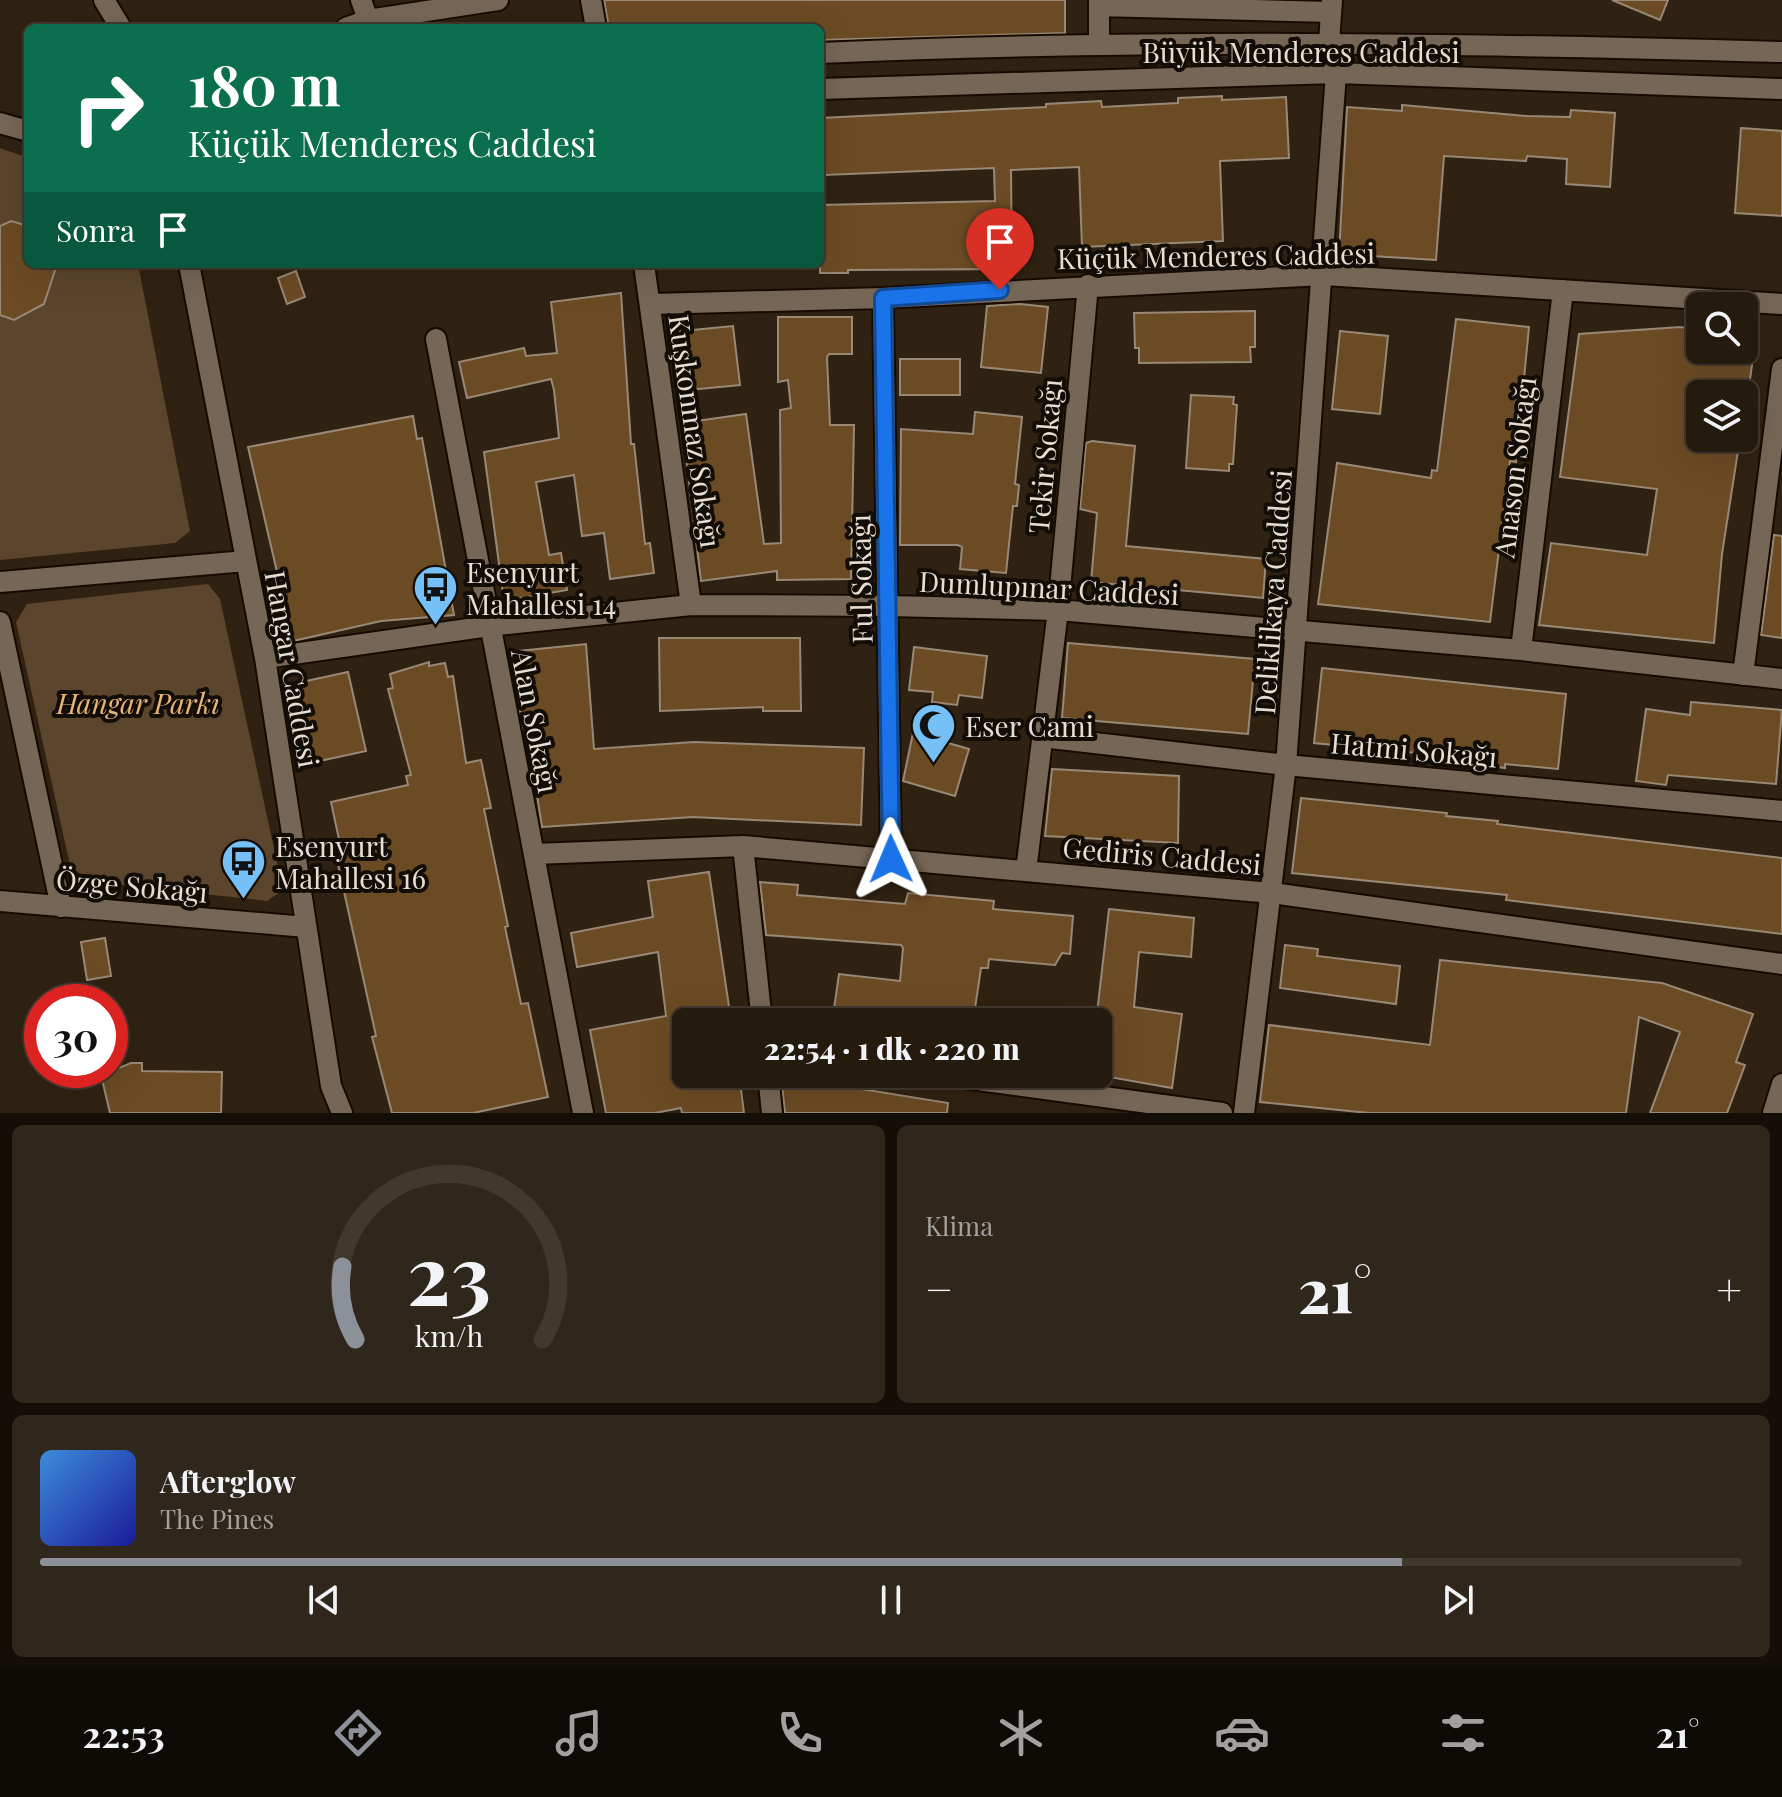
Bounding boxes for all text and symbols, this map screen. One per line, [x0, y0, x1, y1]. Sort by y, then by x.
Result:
street label: Büyük Menderes Caddesi [1142, 33, 1460, 70]
text: 180 m [188, 46, 341, 121]
icon: right [56, 56, 160, 160]
text: Küçük Menderes Caddesi [188, 118, 597, 166]
icon: arrive [151, 208, 195, 252]
pin [966, 208, 1034, 290]
text: Sonra [56, 210, 135, 250]
icon: arrive [978, 220, 1022, 264]
street label: Küçük Menderes Caddesi [1057, 234, 1375, 276]
map controls [1686, 292, 1758, 452]
button: search [1686, 292, 1758, 364]
street label: Kuşkonmaz Sokağı [661, 312, 731, 550]
street label: Anason Sokağı [1484, 374, 1543, 561]
street label: Tekir Sokağı [1019, 377, 1069, 535]
button: layers [1686, 380, 1758, 452]
street label: Deliklikaya Caddesi [1245, 468, 1299, 716]
street label: Ful Sokağı [840, 514, 880, 644]
place label: Esenyurt Mahallesi 14 [466, 553, 616, 622]
street label: Dumlupınar Caddesi [918, 562, 1180, 612]
bus stop icon: Esenyurt Mahallesi 14 [411, 563, 459, 626]
street label: Hangar Caddesi [257, 568, 329, 770]
street label: Alan Sokağı [504, 645, 568, 796]
park label: Hangar Parkı [55, 684, 220, 721]
mosque icon: Eser Cami [910, 701, 958, 764]
place label: Eser Cami [965, 707, 1094, 744]
street label: Hatmi Sokağı [1329, 723, 1499, 775]
position arrow [849, 817, 933, 901]
place label: Esenyurt Mahallesi 16 [275, 827, 426, 896]
street label: Gediris Caddesi [1061, 828, 1263, 882]
bus stop icon: Esenyurt Mahallesi 16 [220, 837, 268, 900]
street label: Özge Sokağı [55, 860, 209, 910]
speed limit sign: 30 [24, 984, 128, 1088]
text: 22:54 · 1 dk · 220 m [764, 1028, 1020, 1068]
text: Klima [925, 1208, 993, 1243]
text: 23 [406, 1216, 491, 1327]
text: 21° [1298, 1248, 1372, 1328]
text: − [925, 1258, 953, 1317]
text: + [1716, 1258, 1742, 1317]
text: km/h [414, 1316, 483, 1354]
text: Afterglow [160, 1461, 296, 1501]
text: The Pines [160, 1501, 274, 1536]
icon: previous [302, 1578, 346, 1622]
icon: pause [869, 1578, 913, 1622]
icon: next [1436, 1578, 1480, 1622]
icon: directions [330, 1705, 386, 1761]
icon: music [551, 1705, 607, 1761]
icon: phone [772, 1705, 828, 1761]
icon: climate [993, 1705, 1049, 1761]
icon: car [1214, 1705, 1270, 1761]
icon: filters [1435, 1705, 1491, 1761]
text: 22:53 [83, 1709, 165, 1757]
text: 21° [1656, 1709, 1699, 1757]

